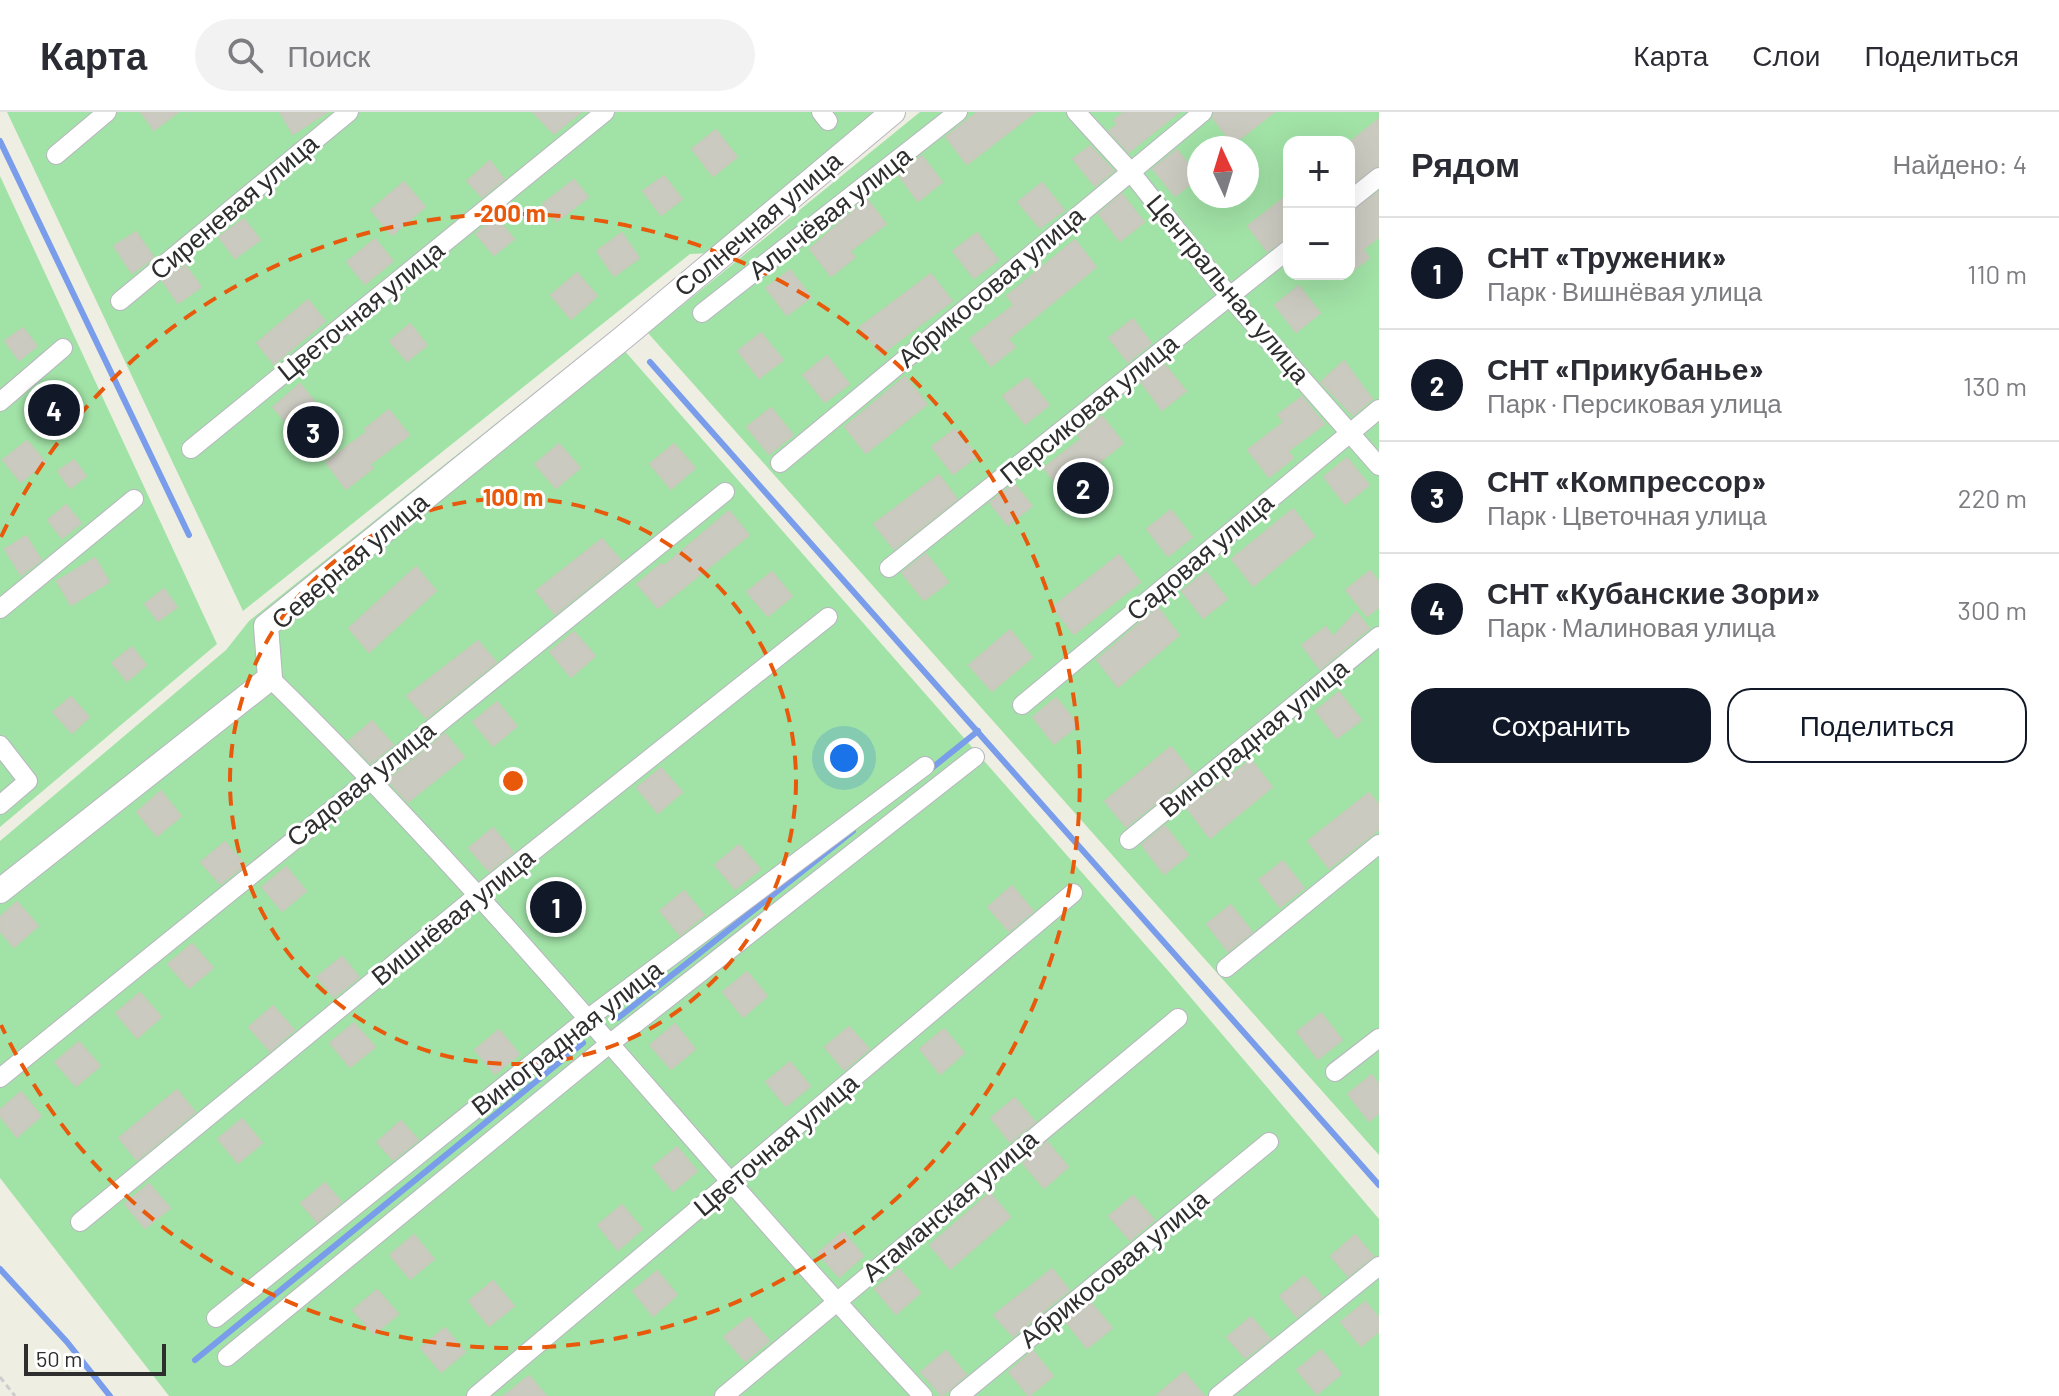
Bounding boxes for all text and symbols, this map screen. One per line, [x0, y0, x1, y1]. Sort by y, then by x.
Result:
search box [195, 19, 755, 91]
text: Карта [40, 32, 147, 78]
icon: search [223, 33, 267, 77]
text: Поиск [287, 37, 370, 73]
text: Карта [1633, 38, 1708, 72]
text: Слои [1752, 38, 1820, 72]
text: Поделиться [1864, 38, 2019, 72]
street label: Сиреневая улица [143, 126, 324, 285]
north arrow [1187, 136, 1259, 208]
map controls [1283, 136, 1355, 280]
button: + [1283, 136, 1355, 208]
street label: Алычёвая улица [742, 138, 917, 285]
street label: Солнечная улица [667, 143, 847, 302]
text: Рядом [1411, 143, 1520, 184]
text: Найдено: 4 [1892, 148, 2027, 179]
street label: Центральная улица [1141, 187, 1318, 389]
text: 200 m [480, 198, 546, 227]
street label: Абрикосовая улица [891, 198, 1090, 373]
button: − [1283, 208, 1355, 280]
street label: Цветочная улица [271, 233, 450, 386]
text: СНТ «Труженик» [1487, 238, 1727, 274]
text: 1 [1432, 258, 1442, 289]
text: 110 m [1967, 258, 2027, 289]
text: Парк · Вишнёвая улица [1487, 275, 1762, 306]
street label: Персиковая улица [993, 326, 1184, 489]
text: СНТ «Прикубанье» [1487, 350, 1764, 386]
text: 2 [1430, 370, 1444, 401]
text: 130 m [1963, 370, 2027, 401]
pin: 4 [28, 380, 80, 440]
text: Парк · Персиковая улица [1487, 387, 1782, 418]
pin: 3 [287, 402, 339, 462]
pin: 2 [1057, 458, 1109, 518]
text: СНТ «Компрессор» [1487, 462, 1766, 498]
text: 100 m [483, 482, 543, 511]
text: 3 [1430, 482, 1444, 513]
text: 220 m [1958, 482, 2027, 513]
street label: Северная улица [264, 485, 434, 634]
street label: Садовая улица [1119, 485, 1279, 626]
text: Парк · Цветочная улица [1487, 499, 1767, 530]
text: СНТ «Кубанские Зори» [1487, 574, 1820, 610]
text: 4 [1429, 594, 1445, 625]
text: 300 m [1958, 594, 2027, 625]
text: Парк · Малиновая улица [1487, 611, 1776, 642]
street label: Виноградная улица [1152, 651, 1354, 822]
button: Сохранить [1411, 688, 1711, 763]
button: Поделиться [1727, 688, 2027, 763]
street label: Садовая улица [280, 713, 441, 852]
your location [824, 738, 864, 778]
centre of rings [499, 767, 527, 795]
street label: Вишнёвая улица [364, 840, 540, 991]
pin: 1 [530, 877, 582, 937]
street label: Виноградная улица [464, 952, 668, 1121]
street label: Цветочная улица [687, 1066, 864, 1222]
street label: Атаманская улица [855, 1122, 1044, 1287]
street label: Абрикосовая улица [1012, 1182, 1214, 1353]
scale bar [24, 1340, 166, 1376]
text: 50 m [36, 1345, 82, 1371]

